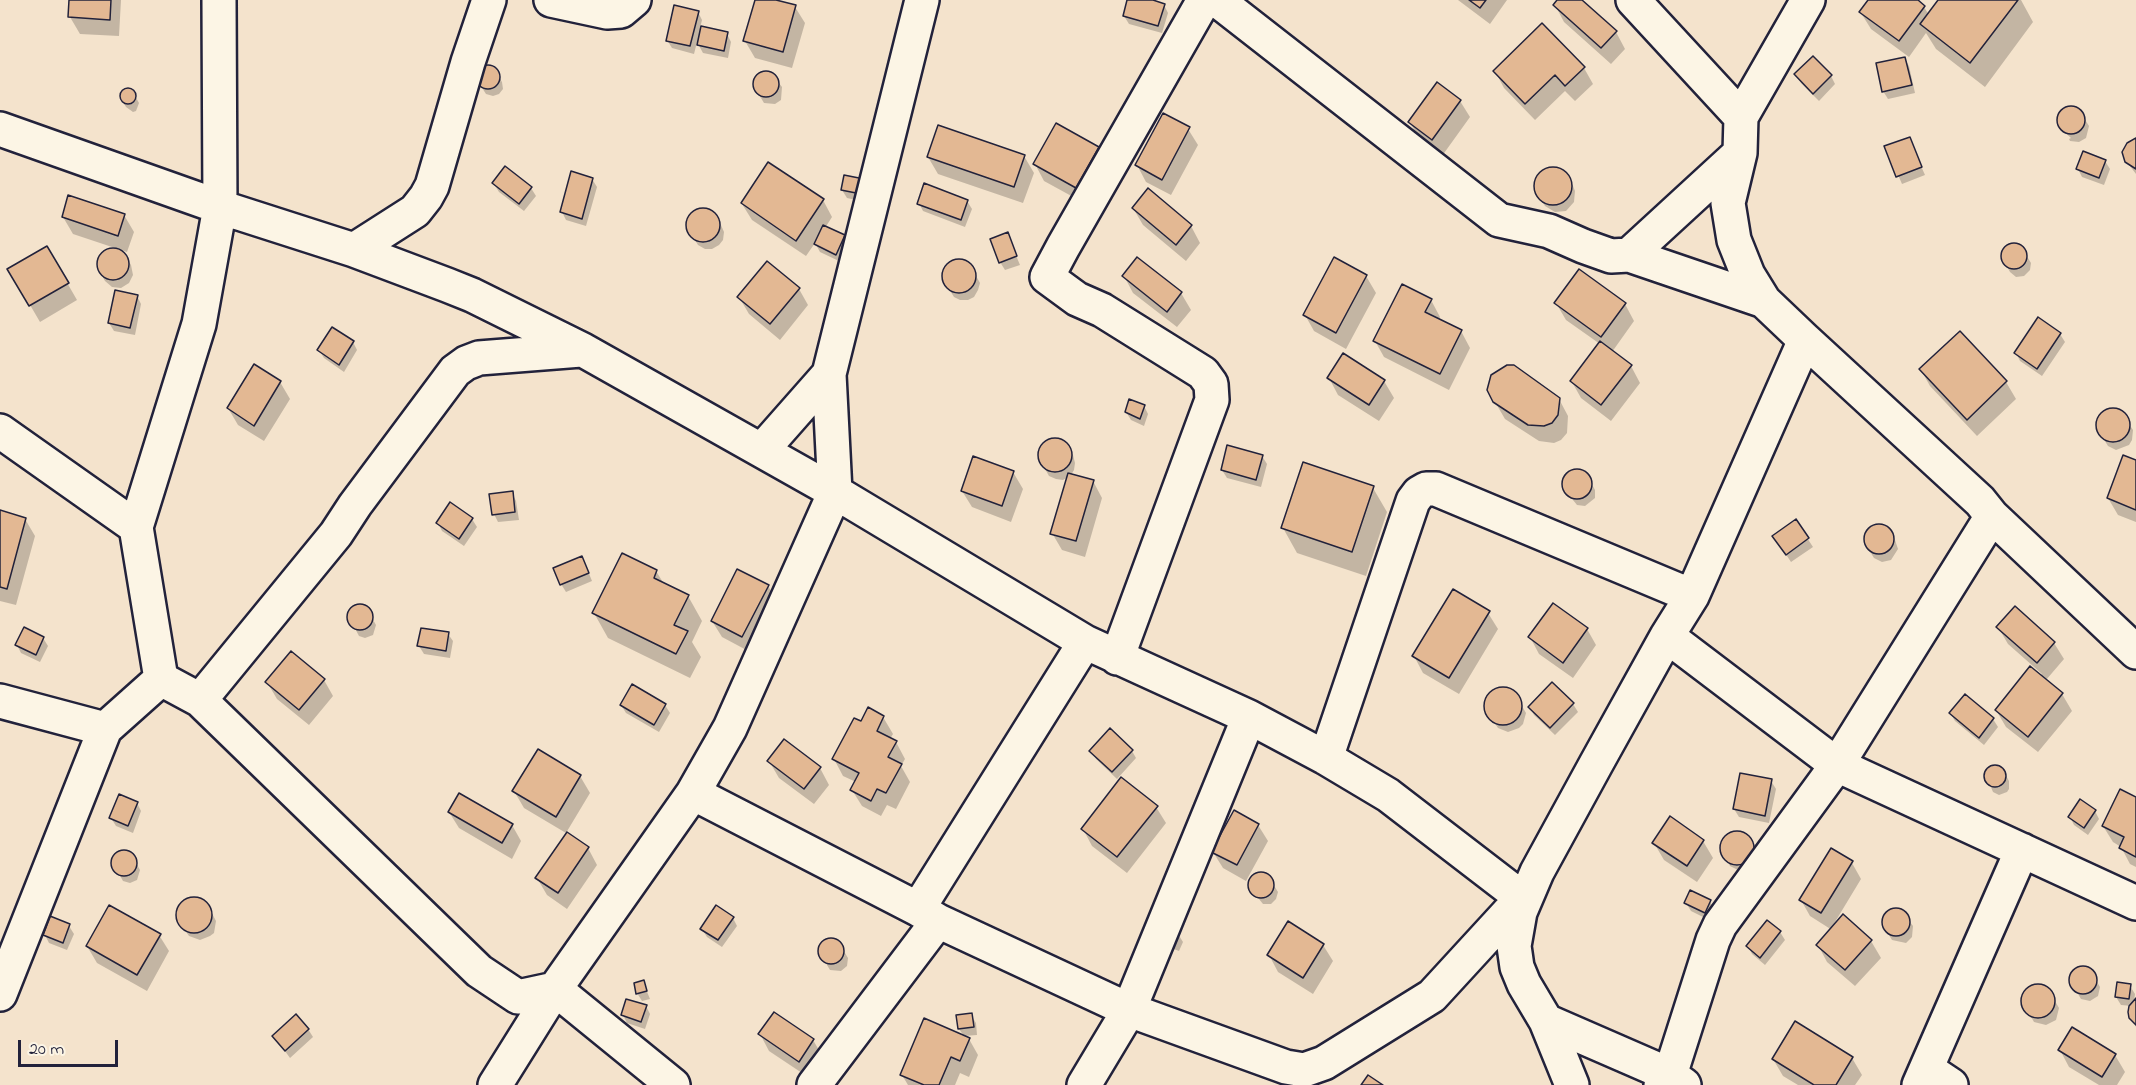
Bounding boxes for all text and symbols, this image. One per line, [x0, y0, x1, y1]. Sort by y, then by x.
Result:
scale bar [21, 1028, 122, 1066]
text: 20 m [29, 1037, 64, 1063]

